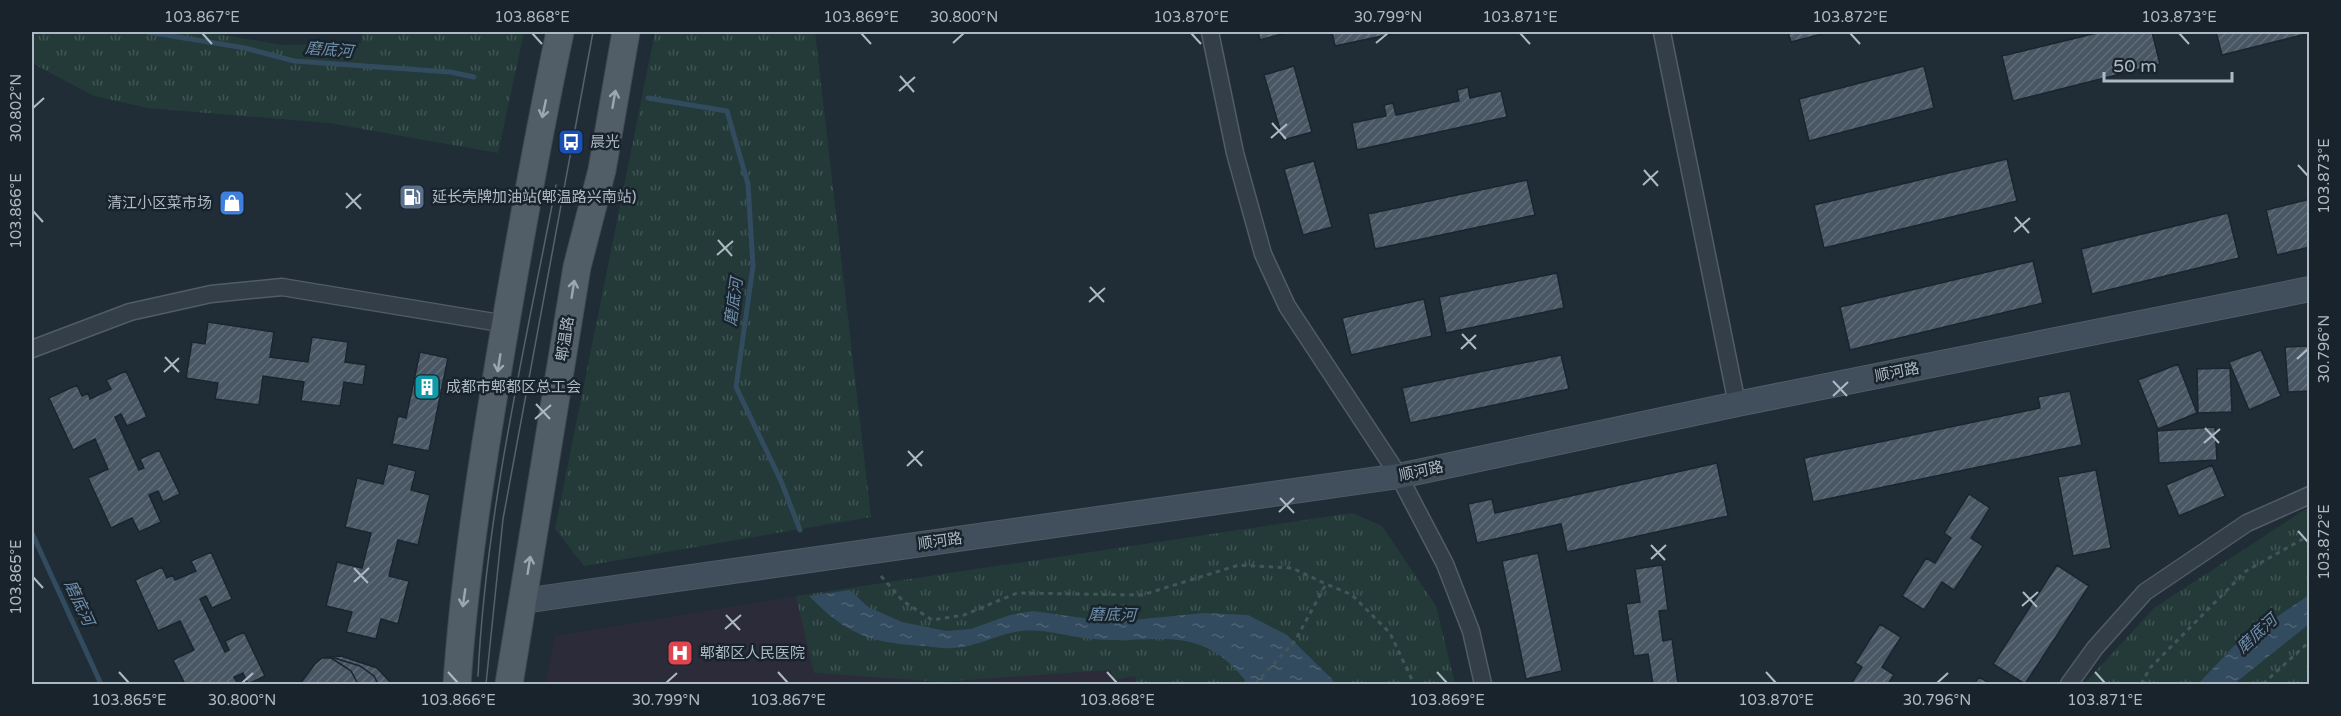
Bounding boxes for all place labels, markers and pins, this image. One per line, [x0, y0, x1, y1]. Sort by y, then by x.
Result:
bus stop icon: 晨光 [556, 127, 586, 157]
place label: 晨光 [590, 133, 620, 151]
fuel station icon: 延长壳牌加油站(郫温路兴南站) [397, 182, 427, 212]
shop icon: 清江小区菜市场 [217, 188, 247, 218]
place label: 延长壳牌加油站(郫温路兴南站) [432, 188, 636, 206]
place label: 清江小区菜市场 [107, 194, 212, 212]
building icon: 成都市郫都区总工会 [412, 372, 442, 402]
place label: 成都市郫都区总工会 [446, 378, 581, 396]
hospital icon: 郫都区人民医院 [665, 638, 695, 668]
place label: 郫都区人民医院 [700, 644, 805, 662]

